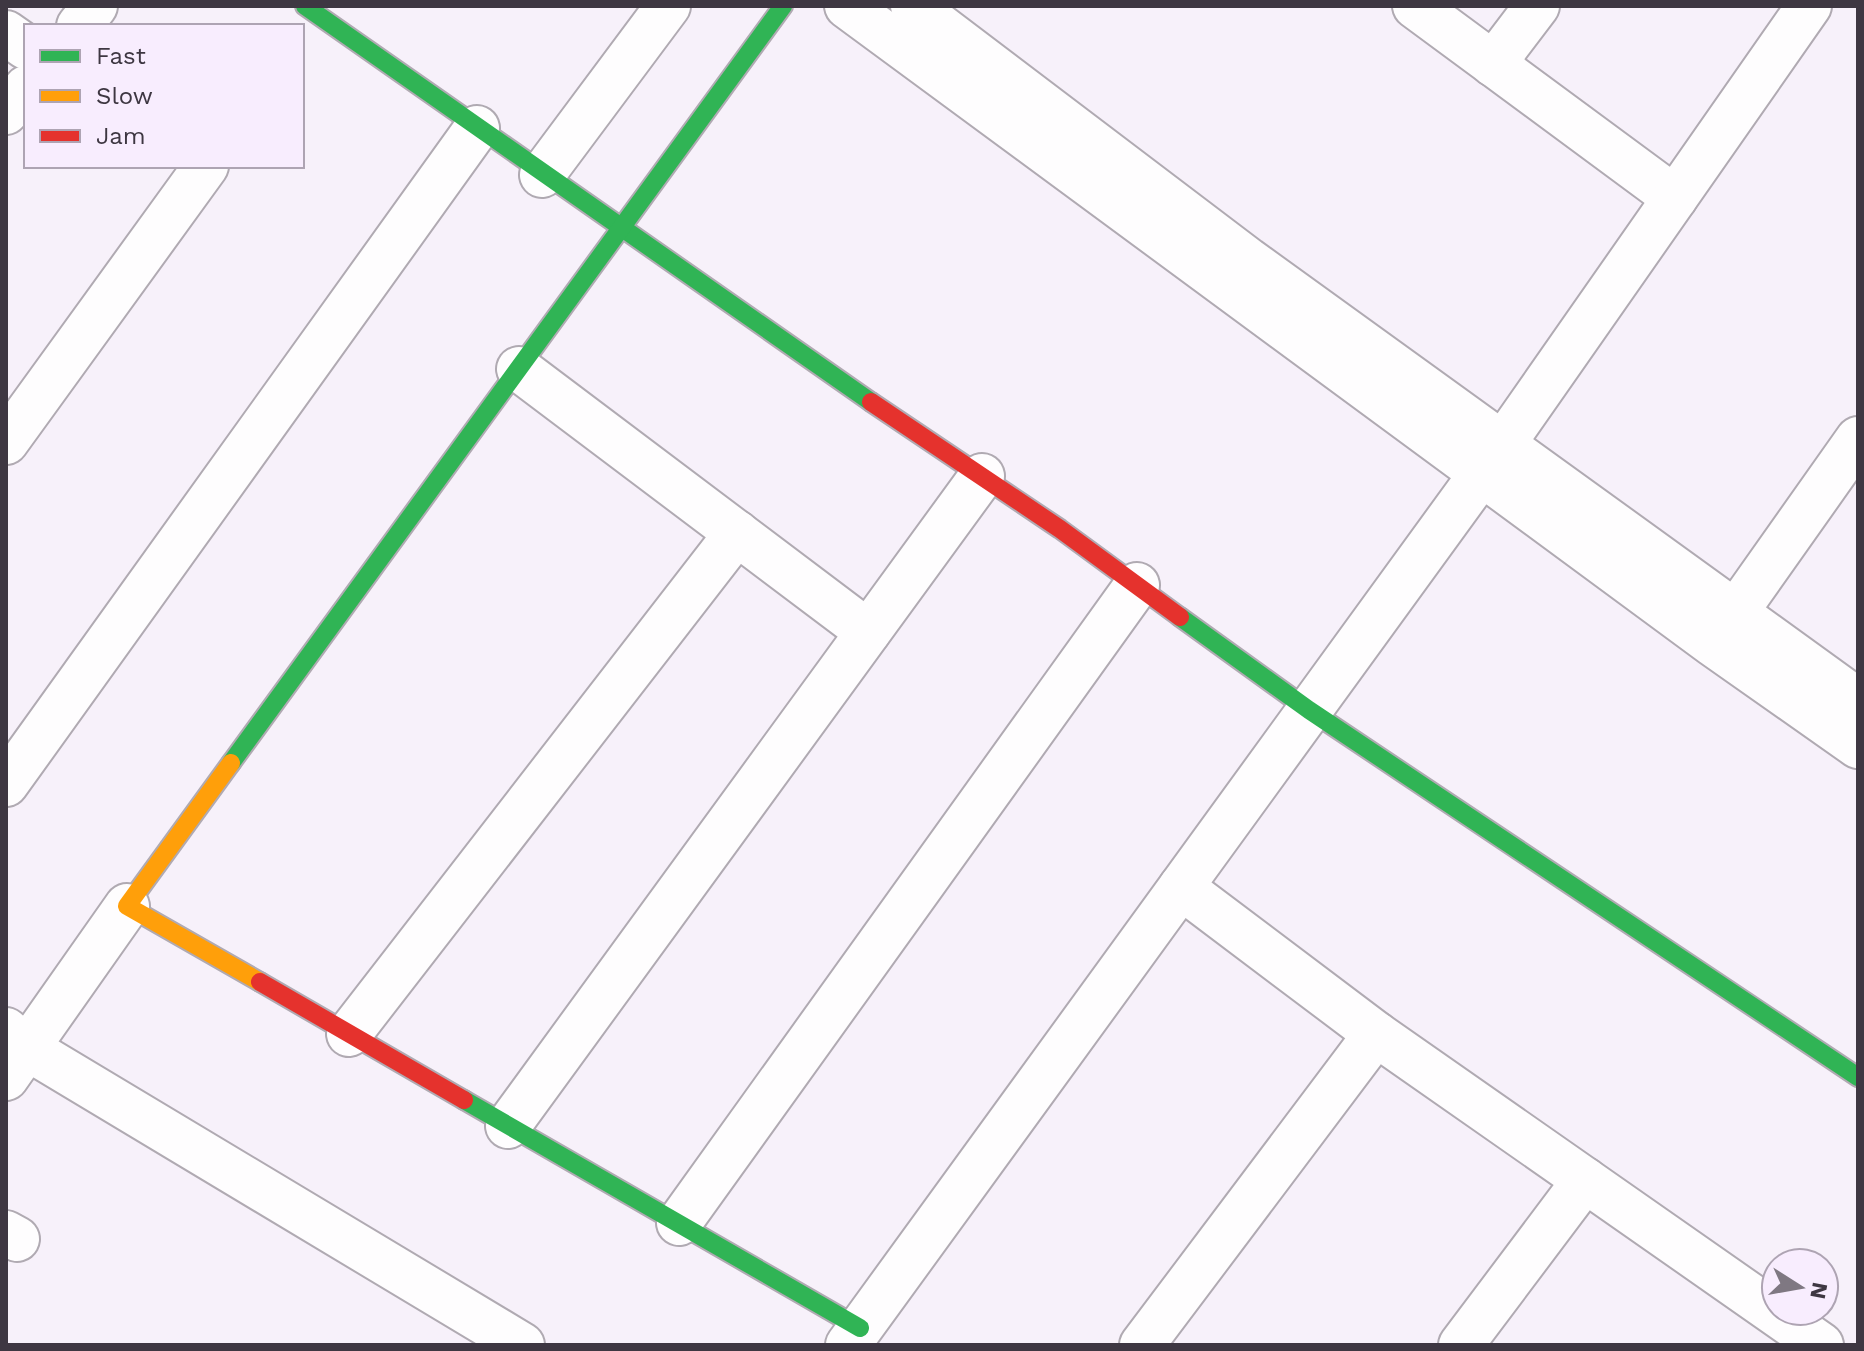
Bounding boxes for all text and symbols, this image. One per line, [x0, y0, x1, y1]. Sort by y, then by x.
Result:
legend [24, 24, 304, 168]
text: Fast [96, 42, 146, 70]
text: Slow [96, 82, 153, 110]
text: Jam [96, 122, 146, 150]
north arrow [1760, 1247, 1840, 1327]
text: N [1805, 1280, 1833, 1301]

